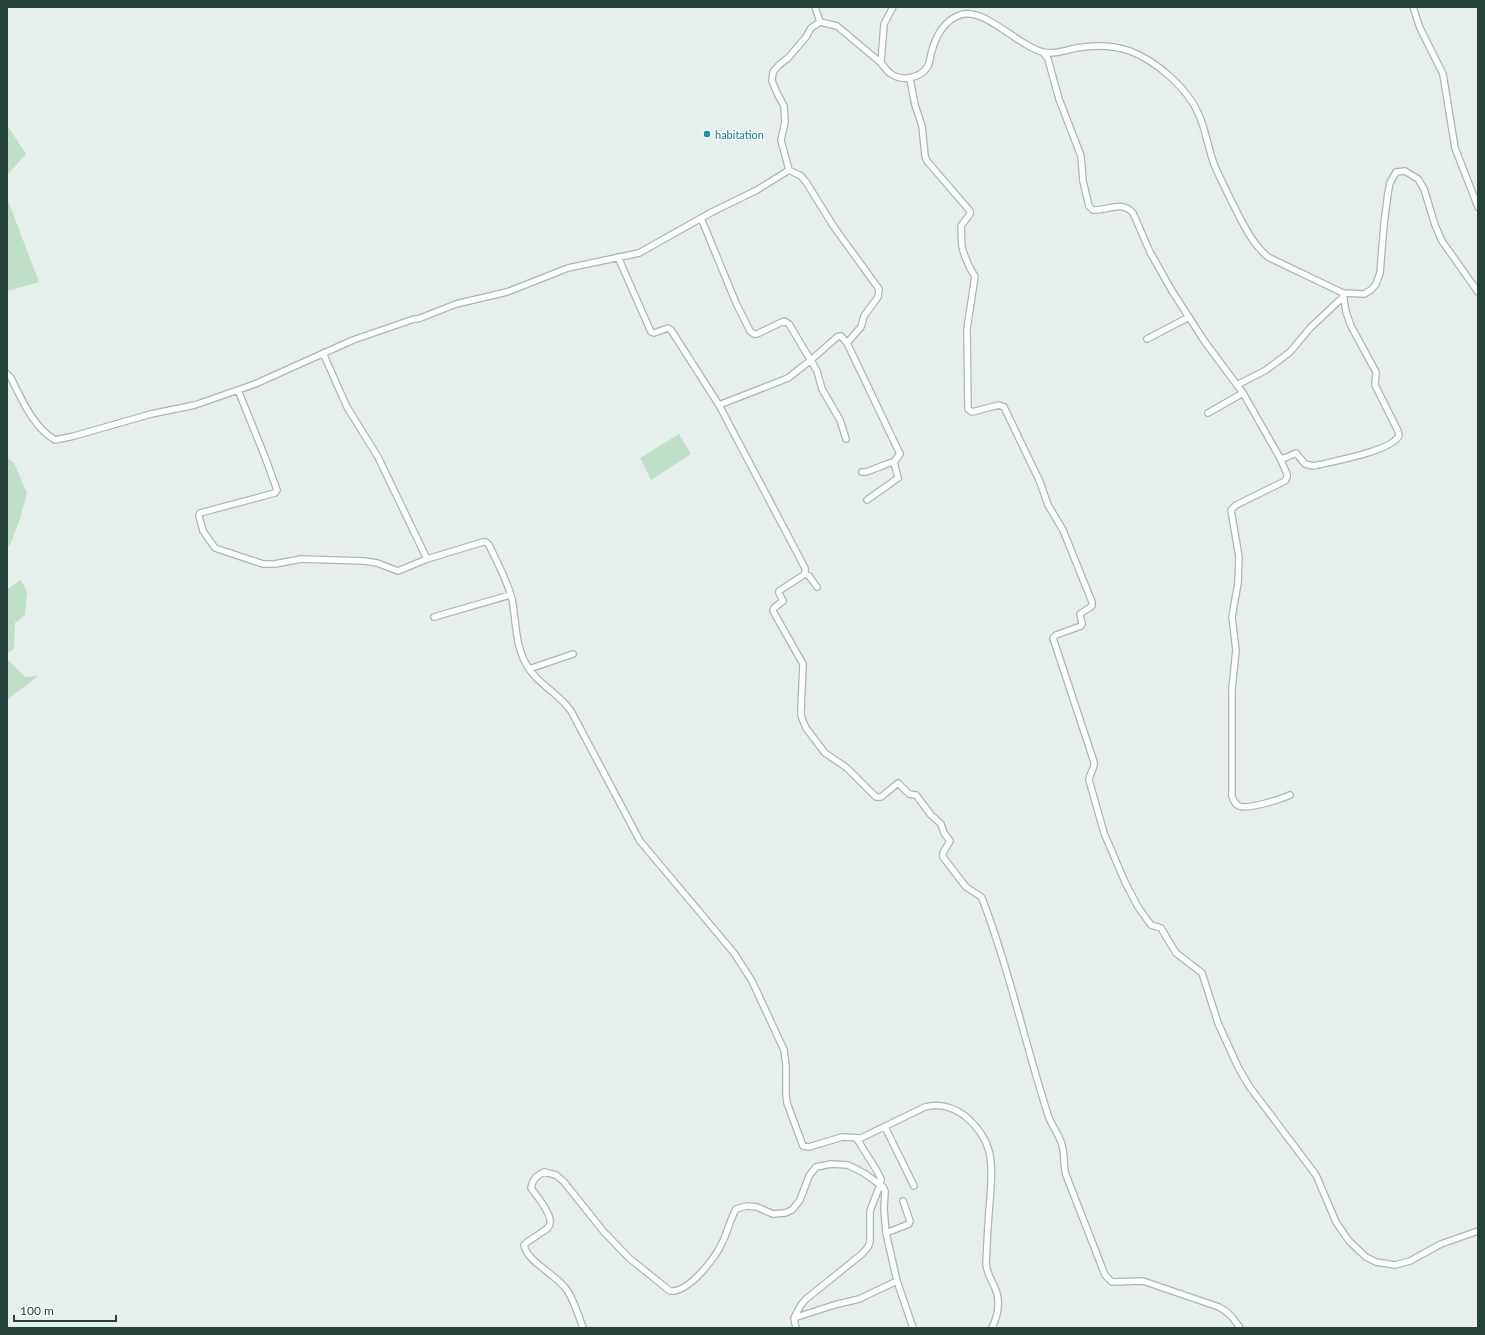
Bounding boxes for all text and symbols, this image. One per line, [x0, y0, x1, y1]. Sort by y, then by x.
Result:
place label: habitation [715, 128, 764, 141]
marker: habitation [702, 129, 712, 139]
scale bar [14, 1297, 116, 1323]
text: 100 m [20, 1303, 54, 1318]

